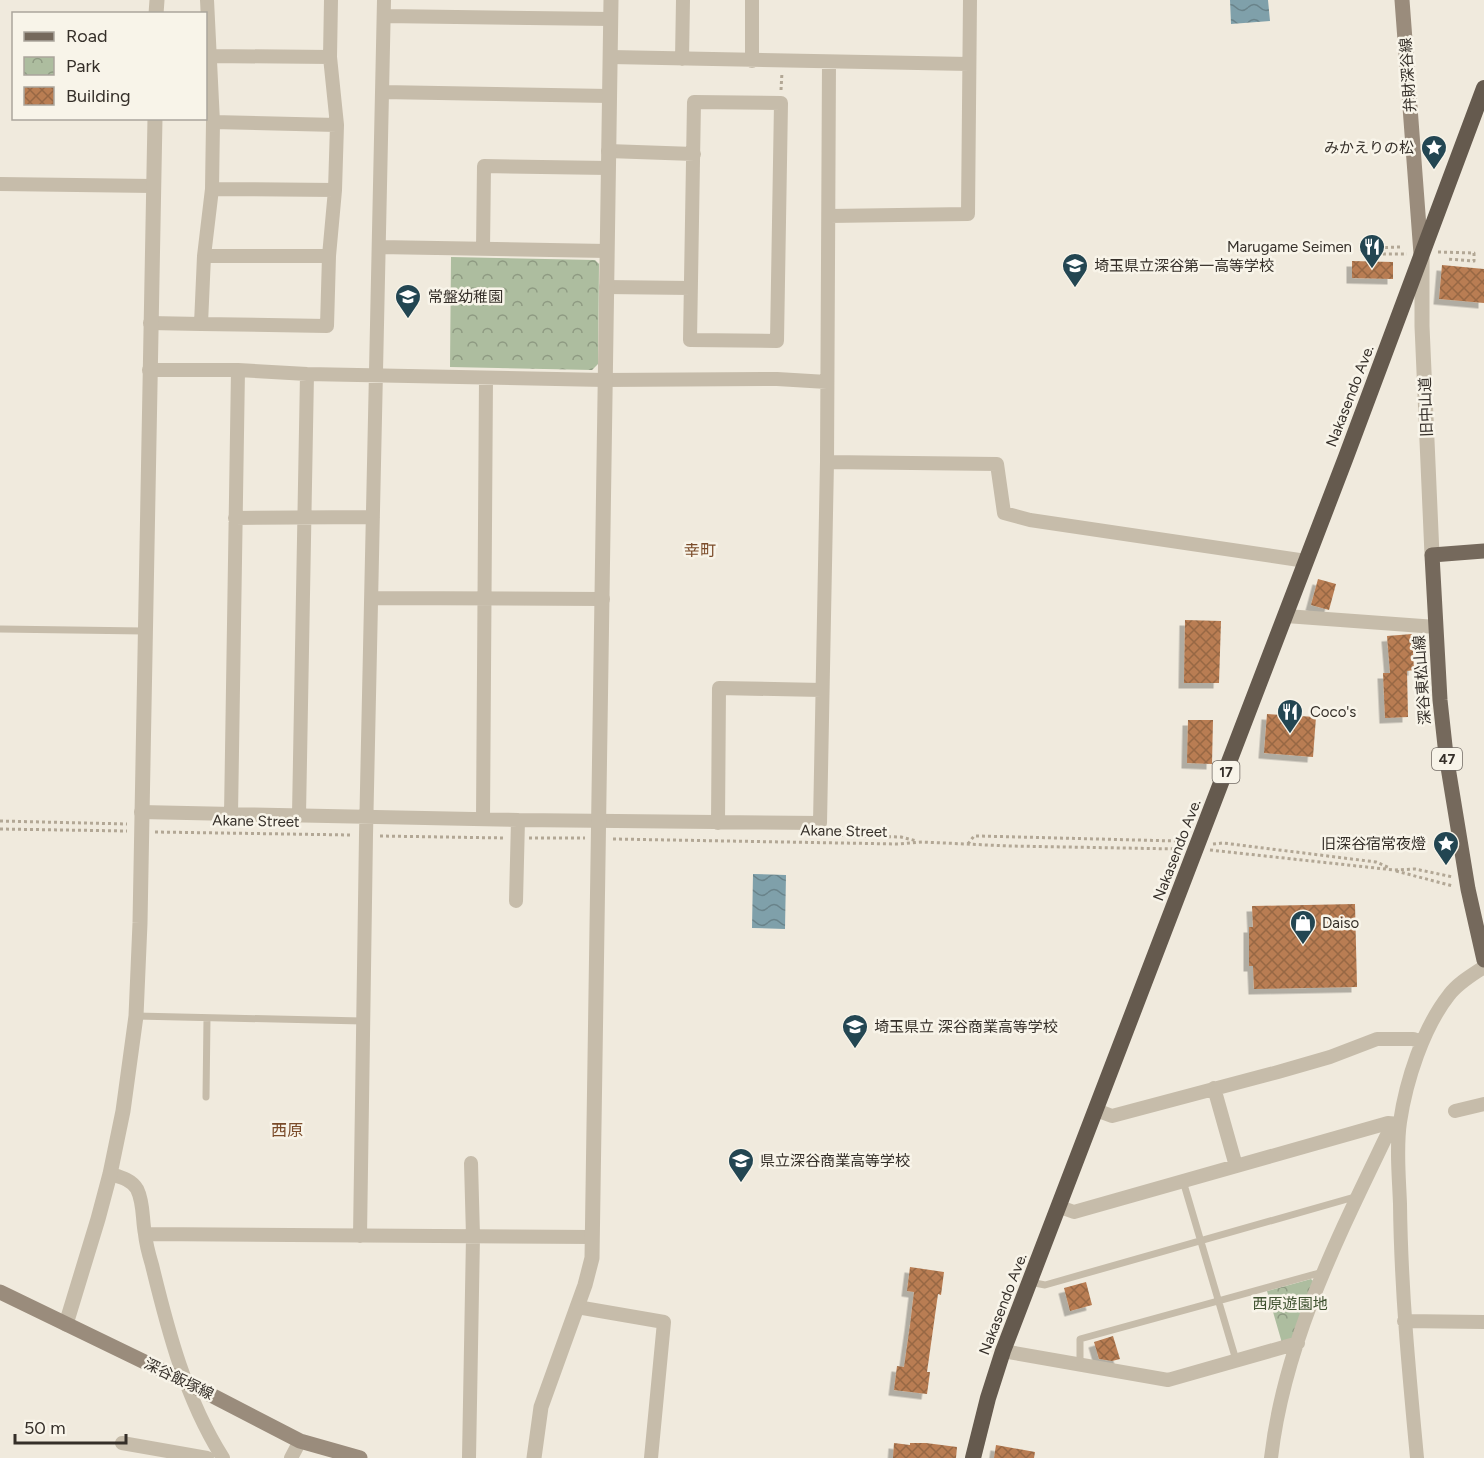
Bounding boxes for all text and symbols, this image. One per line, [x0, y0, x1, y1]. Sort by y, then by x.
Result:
legend [12, 12, 207, 120]
text: Road [66, 25, 107, 47]
street label: 弁財深谷線 [1396, 37, 1420, 113]
text: Park [66, 55, 101, 77]
text: Building [66, 85, 131, 107]
place icon: みかえりの松 [1419, 133, 1449, 171]
place label: みかえりの松 [1324, 139, 1414, 157]
restaurant icon: Marugame Seimen [1357, 232, 1387, 270]
place label: Marugame Seimen [1227, 238, 1352, 256]
school or university icon: 埼玉県立深谷第一高等学校 [1060, 251, 1090, 289]
place label: 埼玉県立深谷第一高等学校 [1094, 257, 1274, 275]
school or university icon: 常盤幼稚園 [393, 282, 423, 320]
place label: 常盤幼稚園 [428, 288, 503, 306]
street label: Nakasendo Ave. [1322, 343, 1378, 449]
street label: 旧中山道 [1416, 377, 1436, 437]
district label: 幸町 [684, 541, 716, 560]
street label: 深谷東松山線 [1410, 634, 1434, 726]
restaurant icon: Coco's [1275, 697, 1305, 735]
place label: Coco's [1310, 703, 1356, 721]
road number: 47 [1432, 748, 1462, 770]
road number: 17 [1212, 761, 1240, 783]
street label: Nakasendo Ave. [1149, 797, 1205, 903]
street label: Akane Street [212, 811, 300, 831]
street label: Akane Street [800, 821, 888, 841]
place icon: 旧深谷宿常夜燈 [1431, 829, 1461, 867]
place label: 旧深谷宿常夜燈 [1321, 835, 1426, 853]
shop icon: Daiso [1288, 908, 1318, 946]
place label: Daiso [1322, 914, 1359, 932]
school or university icon: 埼玉県立 深谷商業高等学校 [840, 1012, 870, 1050]
place label: 埼玉県立 深谷商業高等学校 [874, 1018, 1058, 1036]
district label: 西原 [271, 1121, 303, 1140]
school or university icon: 県立深谷商業高等学校 [726, 1146, 756, 1184]
place label: 県立深谷商業高等学校 [760, 1152, 910, 1170]
street label: Nakasendo Ave. [975, 1251, 1031, 1357]
park label: 西原遊園地 [1252, 1295, 1328, 1313]
street label: 深谷飯塚線 [141, 1354, 217, 1404]
scale bar [15, 1407, 126, 1445]
text: 50 m [24, 1417, 66, 1439]

